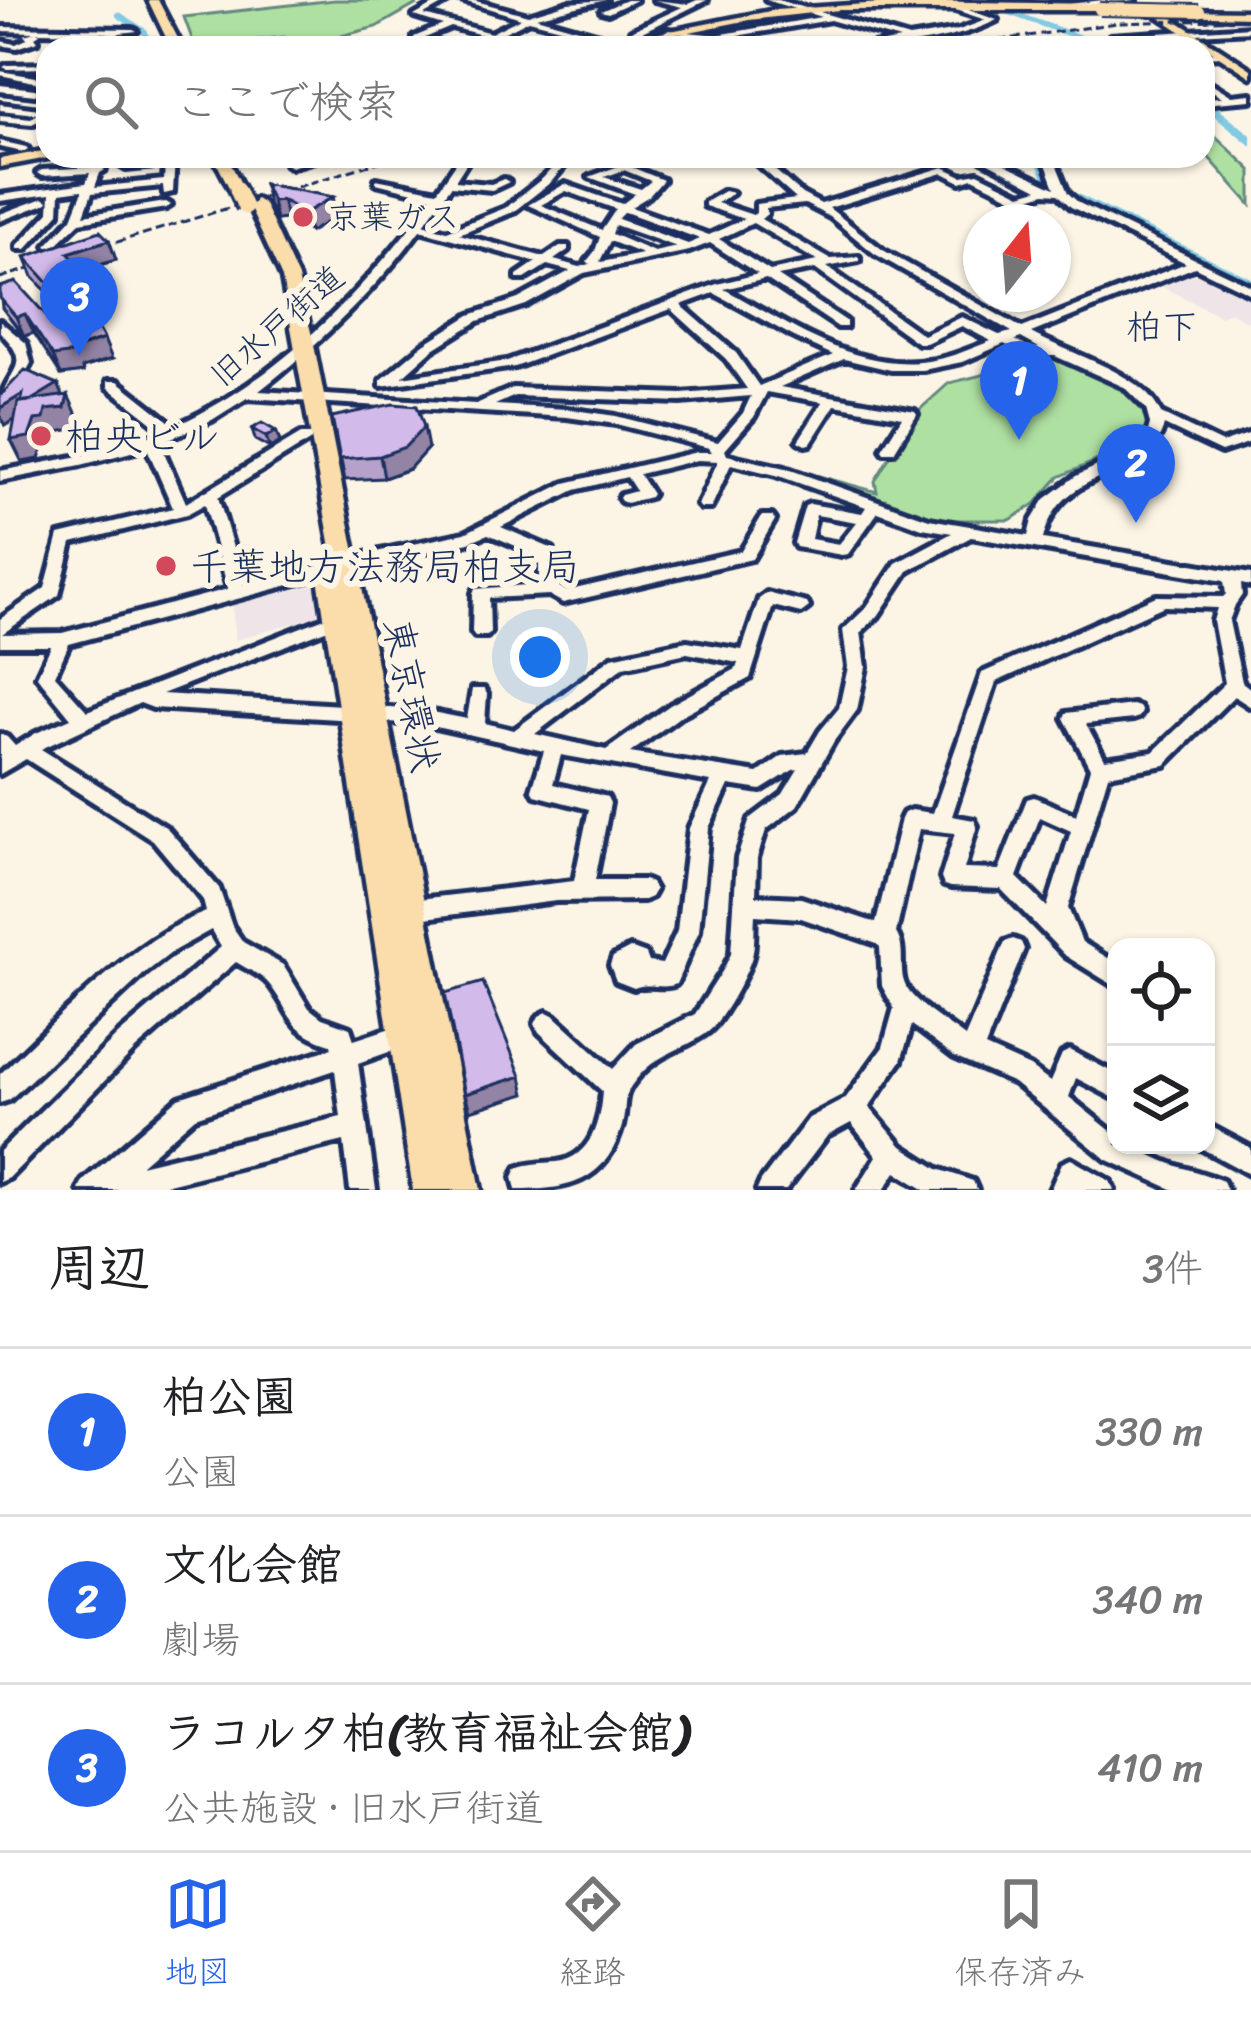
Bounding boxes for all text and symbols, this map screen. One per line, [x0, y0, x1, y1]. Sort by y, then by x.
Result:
search box [36, 36, 1215, 168]
text: ここで検索 [174, 62, 399, 142]
icon: search [78, 69, 144, 135]
place label: 京葉ガス [327, 188, 460, 246]
marker: 京葉ガス [290, 204, 316, 230]
north arrow [963, 204, 1071, 312]
street label: 旧水戸街道 [196, 250, 358, 402]
pin: 3 [40, 257, 118, 356]
district label: 柏下 [1126, 295, 1198, 359]
pin: 1 [980, 341, 1058, 440]
place label: 柏央ビル [65, 402, 220, 471]
marker: 柏央ビル [28, 423, 54, 449]
pin: 2 [1097, 424, 1175, 523]
place label: 千葉地方法務局柏支局 [190, 532, 580, 601]
marker: 千葉地方法務局柏支局 [153, 553, 179, 579]
street label: 東京環状 [363, 612, 461, 778]
your location [510, 627, 570, 687]
map controls [1107, 938, 1215, 1154]
button: locate [1107, 938, 1215, 1046]
button: layers [1107, 1046, 1215, 1154]
text: 周辺 [48, 1223, 150, 1313]
text: 3件 [1143, 1234, 1203, 1303]
text: 柏公園 [162, 1357, 297, 1437]
text: 1 [79, 1397, 95, 1466]
text: 330 m [1095, 1397, 1203, 1466]
text: 公園 [162, 1437, 240, 1506]
text: 文化会館 [162, 1525, 342, 1605]
text: 2 [76, 1565, 98, 1634]
text: 340 m [1092, 1565, 1203, 1634]
text: 劇場 [162, 1605, 240, 1674]
text: ラコルタ柏(教育福祉会館) [162, 1693, 689, 1773]
text: 3 [76, 1733, 98, 1802]
text: 410 m [1097, 1733, 1203, 1802]
text: 公共施設 · 旧水戸街道 [162, 1773, 544, 1842]
tab: 地図 [165, 1871, 231, 2001]
tab: 経路 [560, 1871, 626, 2001]
tab: 保存済み [955, 1871, 1087, 2001]

